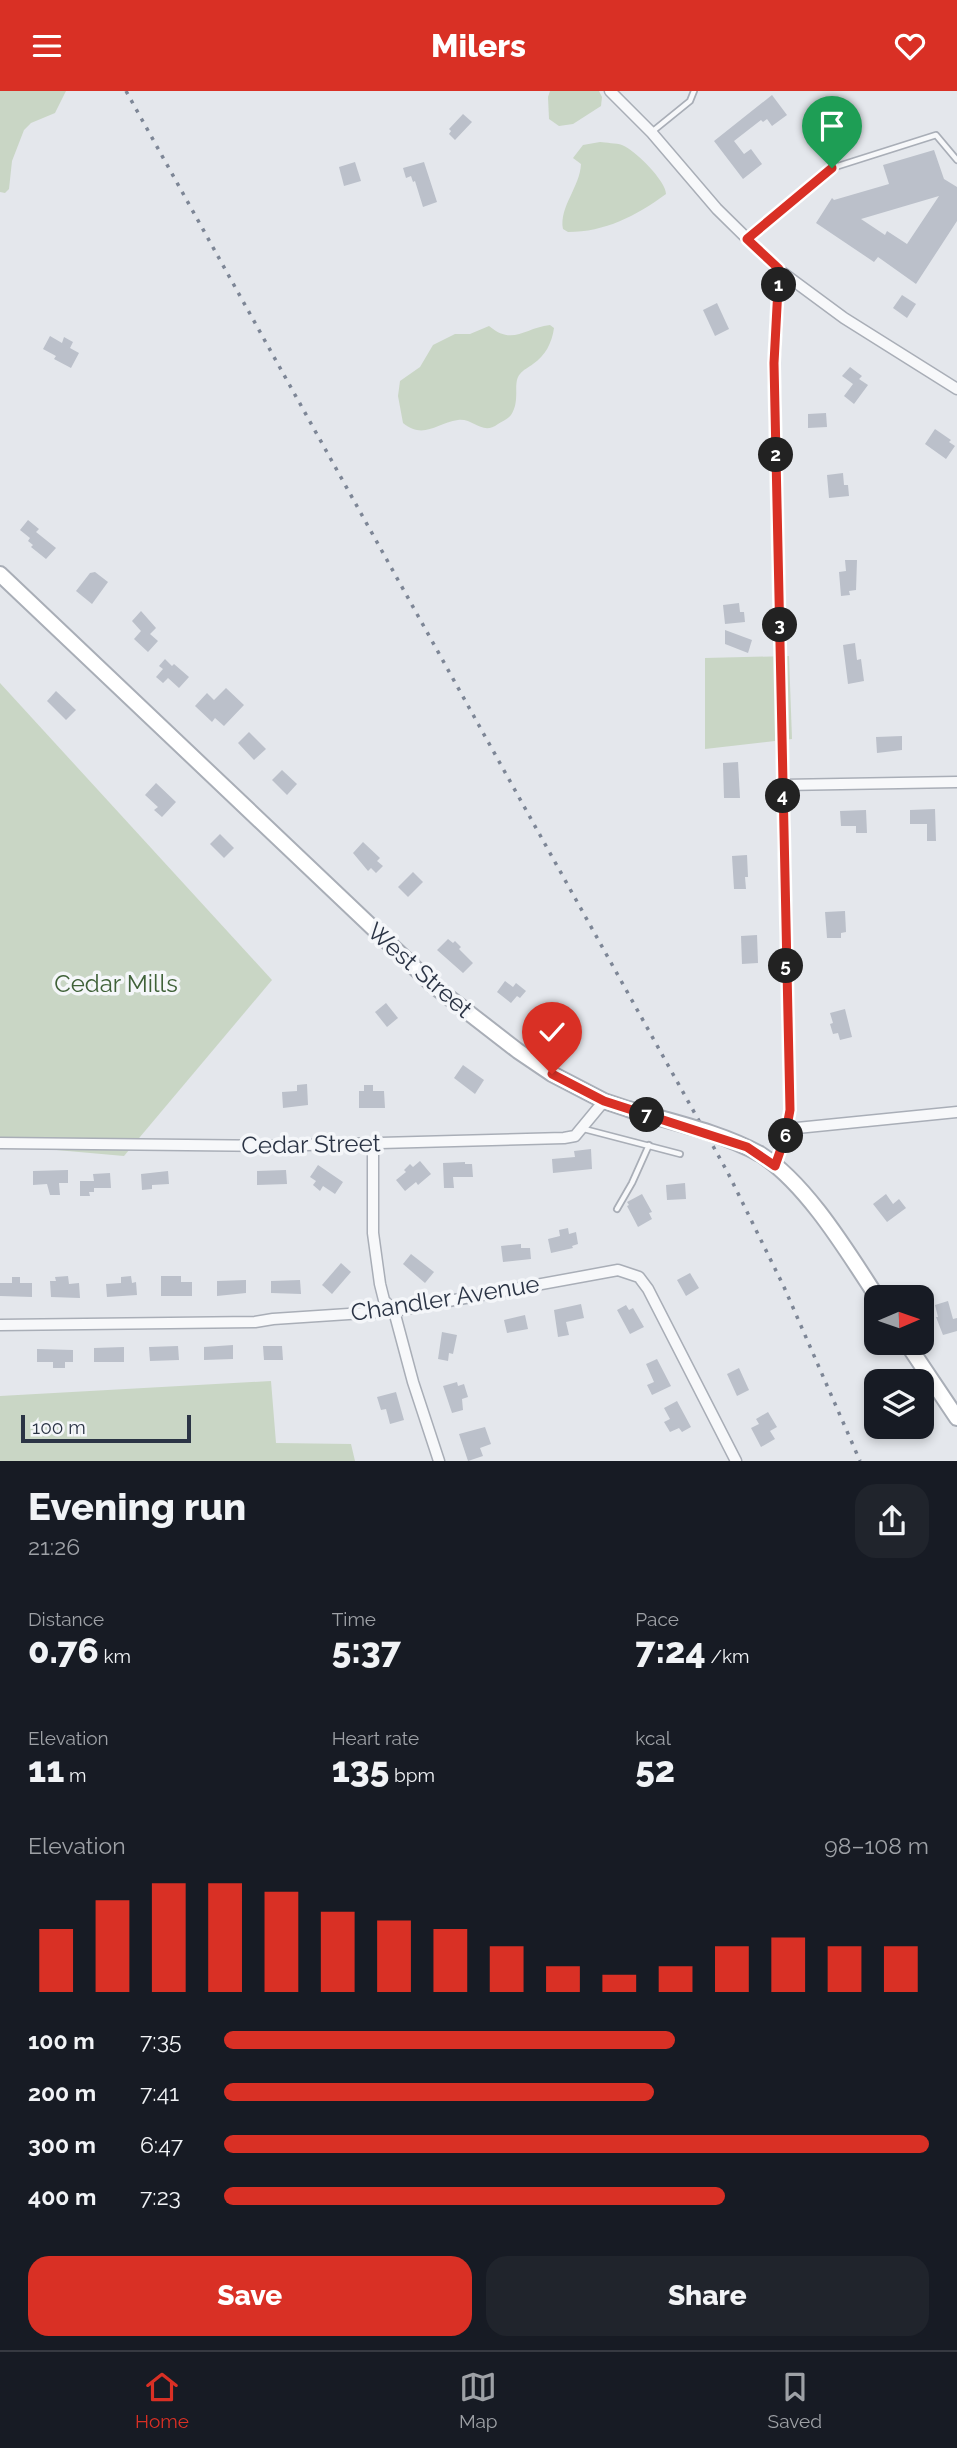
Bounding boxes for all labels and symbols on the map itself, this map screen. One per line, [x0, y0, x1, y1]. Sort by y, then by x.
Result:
pin [802, 96, 862, 168]
pin: 1 [762, 267, 796, 303]
pin: 2 [758, 437, 794, 473]
pin: 3 [762, 607, 798, 643]
pin: 4 [766, 779, 800, 813]
street label: West Street [361, 916, 479, 1024]
pin: 5 [768, 949, 804, 983]
park label: Cedar Mills [54, 969, 178, 998]
pin [522, 1002, 582, 1074]
pin: 7 [630, 1097, 664, 1133]
pin: 6 [768, 1119, 804, 1153]
street label: Cedar Street [241, 1128, 381, 1160]
street label: Chandler Avenue [349, 1269, 541, 1327]
north arrow [864, 1285, 934, 1355]
scale bar [21, 1412, 191, 1444]

